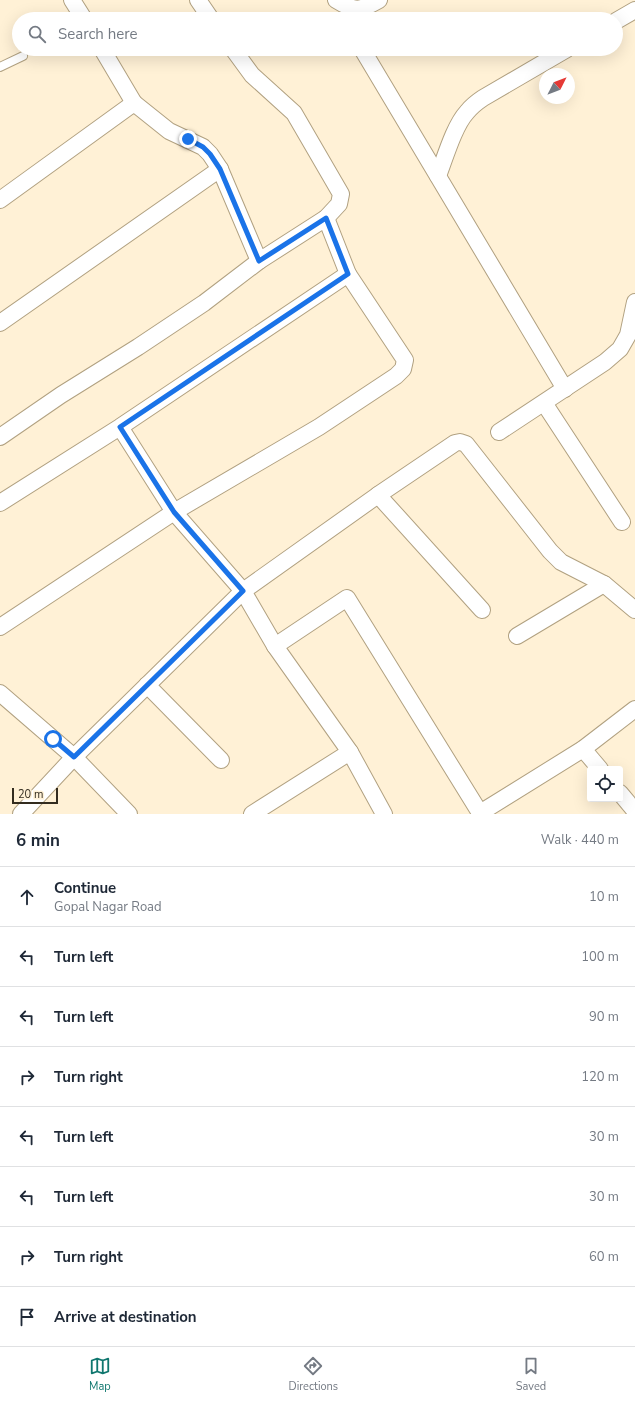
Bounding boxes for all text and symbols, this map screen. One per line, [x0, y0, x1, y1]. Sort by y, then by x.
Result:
search box [12, 12, 623, 56]
icon: search [26, 23, 48, 45]
text: Search here [58, 24, 138, 44]
north arrow [539, 68, 575, 104]
route end [179, 130, 197, 148]
route start [44, 730, 62, 748]
map controls [587, 766, 623, 802]
button: locate [587, 766, 623, 802]
scale bar [12, 786, 58, 805]
text: 20 m [18, 787, 43, 802]
text: 6 min [16, 829, 60, 852]
text: Walk · 440 m [541, 831, 619, 849]
text: Continue [54, 878, 116, 898]
icon: ahead [16, 886, 38, 908]
text: 10 m [589, 888, 619, 906]
text: Gopal Nagar Road [54, 898, 162, 916]
icon: left [16, 946, 38, 968]
text: Turn left [54, 947, 113, 967]
text: 100 m [581, 948, 619, 966]
icon: left [16, 1006, 38, 1028]
text: Turn left [54, 1007, 113, 1027]
text: 90 m [589, 1008, 619, 1026]
icon: right [16, 1066, 38, 1088]
text: Turn right [54, 1067, 123, 1087]
text: 120 m [581, 1068, 619, 1086]
icon: left [16, 1126, 38, 1148]
text: Turn left [54, 1127, 113, 1147]
text: 30 m [589, 1128, 619, 1146]
icon: left [16, 1186, 38, 1208]
text: Turn left [54, 1187, 113, 1207]
text: 30 m [589, 1188, 619, 1206]
icon: right [16, 1246, 38, 1268]
text: Turn right [54, 1247, 123, 1267]
text: 60 m [589, 1248, 619, 1266]
icon: arrive [16, 1306, 38, 1328]
text: Arrive at destination [54, 1307, 197, 1327]
tab: Map [89, 1355, 111, 1394]
tab: Directions [289, 1355, 338, 1394]
tab: Saved [516, 1355, 546, 1394]

